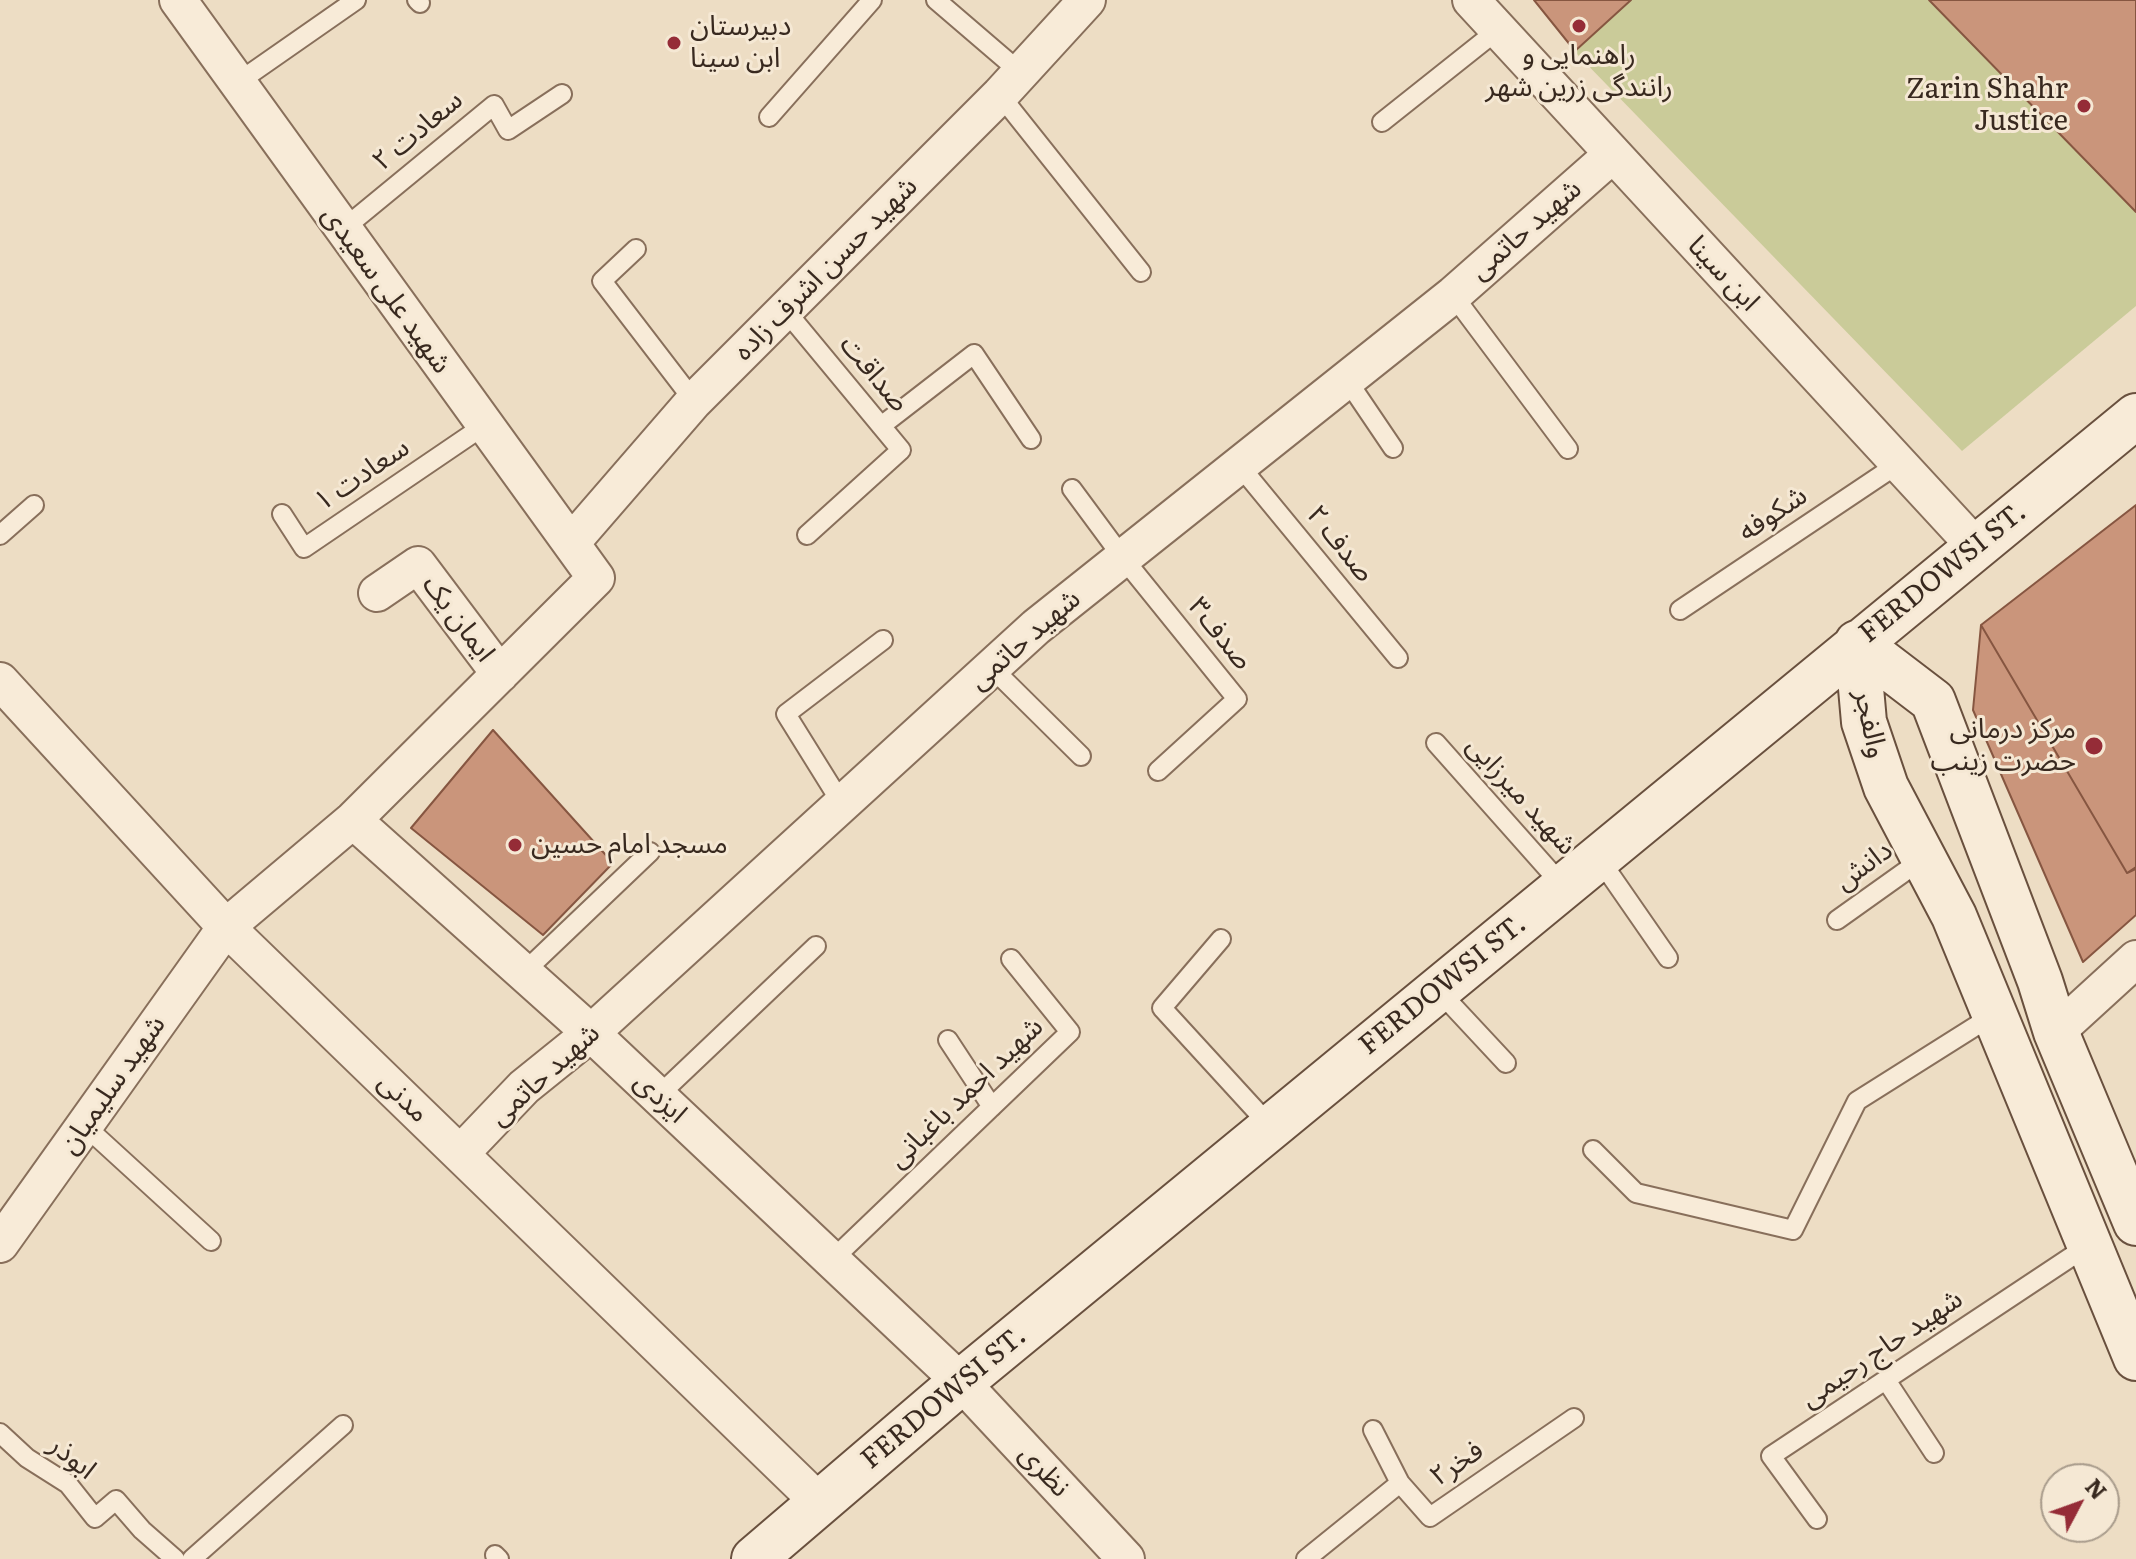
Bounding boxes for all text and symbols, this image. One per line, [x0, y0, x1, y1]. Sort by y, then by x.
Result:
place label: دبیرستان ابن سینا [690, 10, 791, 76]
marker: راهنمایی و رانندگی زرین شهر [1570, 17, 1588, 35]
marker: دبیرستان ابن سینا [665, 34, 683, 52]
place label: راهنمایی و رانندگی زرین شهر [1485, 39, 1673, 105]
place label: Zarin Shahr Justice [1906, 73, 2068, 139]
street label: سعادت ۲ [366, 84, 470, 178]
marker: Zarin Shahr Justice [2075, 97, 2093, 115]
street label: شهید حسن اشرف زاده [727, 170, 925, 368]
street label: شهید حاتمی [1463, 172, 1589, 288]
street label: شهید علی سعیدی [314, 200, 458, 380]
street label: ابن سینا [1680, 229, 1766, 319]
street label: صداقت [832, 329, 916, 419]
street label: سعادت ۱ [308, 431, 416, 519]
street label: شکوفه [1732, 479, 1814, 549]
street label: FERDOWSI ST. [1853, 496, 2033, 650]
street label: صدف ۲ [1299, 499, 1381, 589]
street label: ایمان یک [415, 569, 501, 669]
street label: شهید حاتمی [962, 582, 1088, 698]
street label: صدف۳ [1181, 591, 1259, 677]
street label: والفجر [1846, 687, 1894, 761]
place label: مرکز درمانی حضرت زینب [1930, 713, 2076, 779]
street label: شهید میرزایی [1459, 730, 1583, 862]
marker: مرکز درمانی حضرت زینب [2083, 735, 2105, 757]
place label: مسجد امام حسین [531, 828, 728, 862]
street label: دانش [1829, 834, 1899, 898]
marker: مسجد امام حسین [506, 836, 524, 854]
street label: FERDOWSI ST. [1353, 908, 1533, 1062]
street label: شهید سلیمیان [53, 1009, 173, 1161]
street label: شهید احمد باغبانی [881, 1011, 1051, 1175]
street label: شهید حاتمی [483, 1017, 607, 1133]
street label: ایزدی [627, 1065, 693, 1131]
street label: مدنی [371, 1066, 435, 1130]
street label: شهید حاج رحیمی [1795, 1282, 1969, 1416]
street label: FERDOWSI ST. [855, 1319, 1033, 1477]
street label: ابوذر [42, 1429, 102, 1487]
street label: فخر۲ [1424, 1434, 1490, 1494]
street label: نظری [1011, 1438, 1077, 1504]
north arrow [2040, 1463, 2120, 1543]
text: N [2078, 1470, 2115, 1506]

